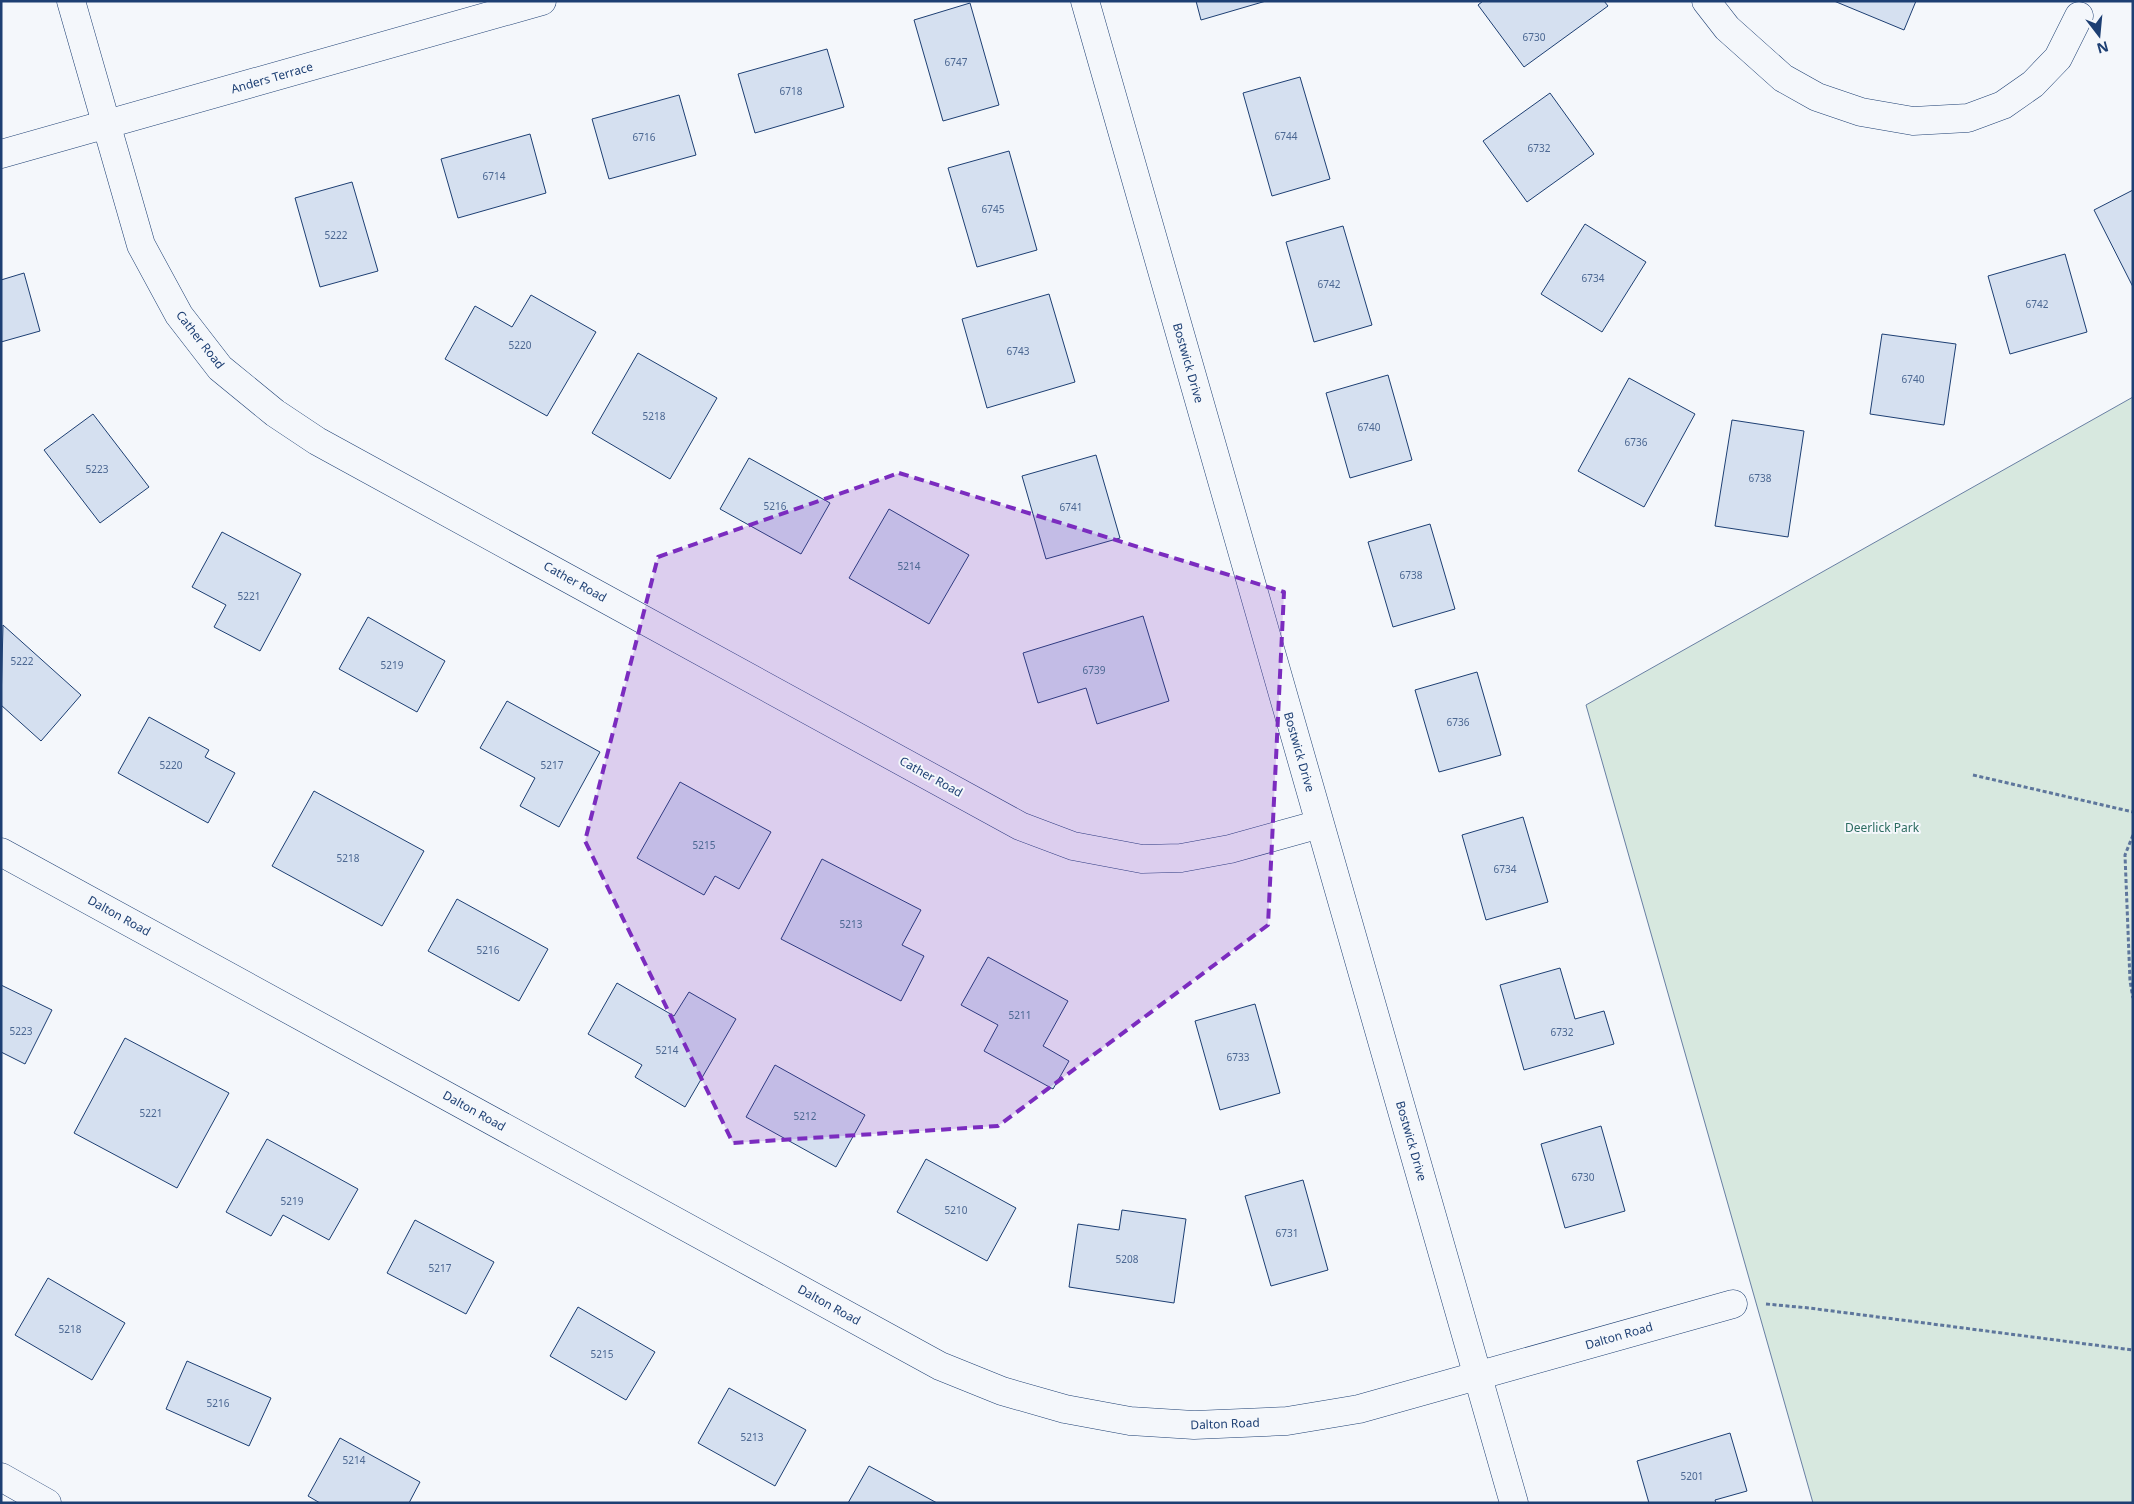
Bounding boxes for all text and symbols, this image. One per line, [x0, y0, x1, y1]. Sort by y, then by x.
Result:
north arrow [2074, 10, 2124, 60]
house number: 6730 [1523, 30, 1546, 44]
text: N [2095, 37, 2111, 59]
house number: 6747 [945, 55, 968, 69]
street label: Anders Terrace [229, 58, 315, 97]
house number: 6718 [780, 84, 803, 98]
house number: 6744 [1275, 129, 1298, 143]
house number: 6716 [633, 130, 656, 144]
house number: 6732 [1528, 141, 1551, 155]
house number: 6714 [483, 169, 506, 183]
house number: 6745 [982, 202, 1005, 216]
house number: 5222 [325, 228, 348, 242]
house number: 6734 [1582, 271, 1605, 285]
house number: 6742 [1318, 277, 1341, 291]
house number: 6742 [2026, 297, 2049, 311]
street label: Cather Road [172, 307, 229, 372]
street label: Bostwick Drive [1169, 321, 1208, 405]
house number: 5220 [509, 338, 532, 352]
house number: 6743 [1007, 344, 1030, 358]
house number: 6740 [1902, 372, 1925, 386]
house number: 5218 [643, 409, 666, 423]
house number: 6740 [1358, 420, 1381, 434]
house number: 6736 [1625, 435, 1648, 449]
house number: 5223 [86, 462, 109, 476]
house number: 6738 [1749, 471, 1772, 485]
house number: 5216 [764, 499, 787, 513]
house number: 6741 [1060, 500, 1082, 514]
street label: Cather Road [541, 557, 610, 606]
house number: 5214 [898, 559, 921, 573]
house number: 6738 [1400, 568, 1423, 582]
house number: 5221 [238, 589, 260, 603]
house number: 5222 [11, 654, 34, 668]
house number: 5219 [381, 658, 404, 672]
house number: 6739 [1083, 663, 1106, 677]
street label: Bostwick Drive [1280, 710, 1319, 794]
house number: 6736 [1447, 715, 1470, 729]
street label: Cather Road [897, 752, 966, 801]
house number: 5220 [160, 758, 183, 772]
house number: 5217 [541, 758, 564, 772]
park label: Deerlick Park [1845, 819, 1920, 836]
house number: 5215 [693, 838, 716, 852]
house number: 5218 [337, 851, 360, 865]
house number: 6734 [1494, 862, 1517, 876]
street label: Dalton Road [85, 891, 154, 940]
house number: 5213 [840, 917, 863, 931]
house number: 5216 [477, 943, 500, 957]
house number: 5211 [1009, 1008, 1031, 1022]
house number: 5223 [10, 1024, 33, 1038]
house number: 6732 [1551, 1025, 1574, 1039]
house number: 5214 [656, 1043, 679, 1057]
house number: 6733 [1227, 1050, 1250, 1064]
street label: Dalton Road [440, 1086, 509, 1135]
street label: Bostwick Drive [1392, 1099, 1431, 1183]
house number: 5221 [140, 1106, 162, 1120]
house number: 5212 [794, 1109, 817, 1123]
house number: 6730 [1572, 1170, 1595, 1184]
house number: 5219 [281, 1194, 304, 1208]
house number: 5210 [945, 1203, 968, 1217]
house number: 6731 [1276, 1226, 1298, 1240]
house number: 5208 [1116, 1252, 1139, 1266]
house number: 5217 [429, 1261, 452, 1275]
street label: Dalton Road [795, 1280, 864, 1329]
street label: Dalton Road [1583, 1318, 1655, 1353]
house number: 5218 [59, 1322, 82, 1336]
house number: 5215 [591, 1347, 614, 1361]
house number: 5216 [207, 1396, 230, 1410]
street label: Dalton Road [1190, 1414, 1260, 1433]
house number: 5213 [741, 1430, 764, 1444]
house number: 5214 [343, 1453, 366, 1467]
house number: 5201 [1681, 1469, 1703, 1483]

